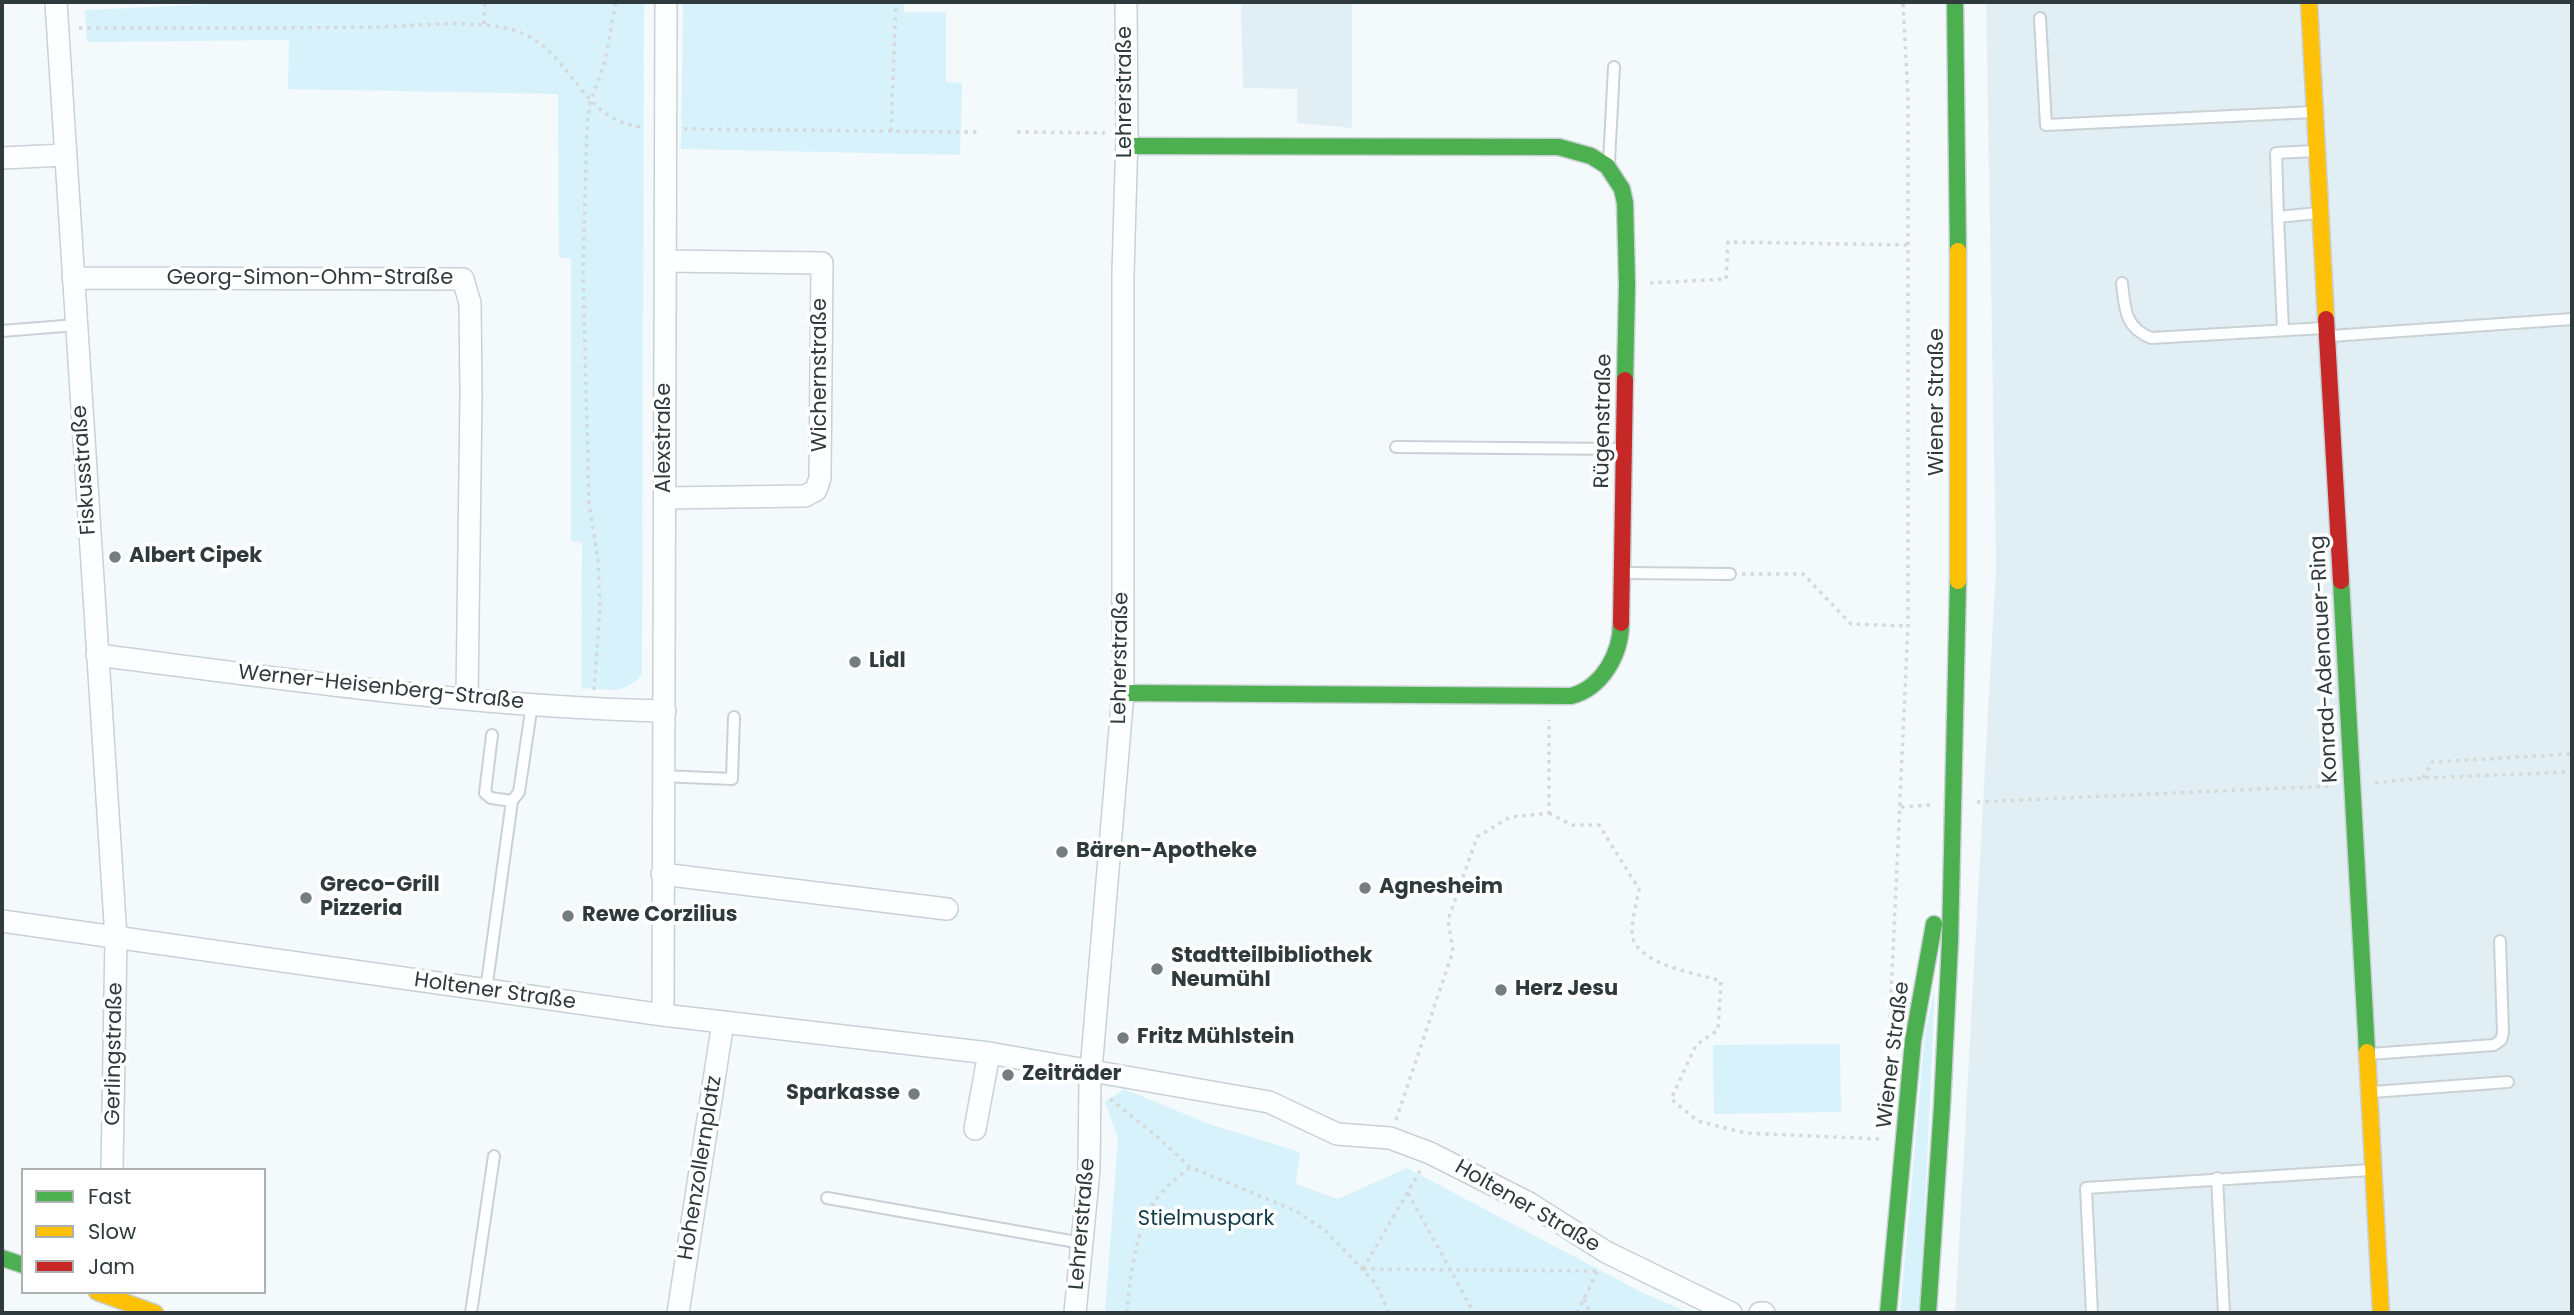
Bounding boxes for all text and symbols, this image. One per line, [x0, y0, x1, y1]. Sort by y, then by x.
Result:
street label: Lehrerstraße [1113, 26, 1139, 158]
street label: Georg-Simon-Ohm-Straße [167, 266, 453, 292]
street label: Wichernstraße [808, 298, 834, 452]
street label: Wiener Straße [1925, 328, 1951, 476]
street label: Rügenstraße [1590, 353, 1618, 489]
street label: Alexstraße [652, 383, 678, 493]
street label: Fiskusstraße [68, 404, 102, 536]
street label: Konrad-Adenauer-Ring [2306, 535, 2344, 783]
place label: Albert Cipek [129, 544, 262, 570]
marker: Albert Cipek [107, 549, 123, 565]
street label: Lehrerstraße [1107, 592, 1135, 724]
place label: Lidl [869, 649, 906, 675]
marker: Lidl [847, 654, 863, 670]
street label: Werner-Heisenberg-Straße [237, 660, 525, 716]
place label: Bären-Apotheke [1076, 839, 1257, 865]
marker: Bären-Apotheke [1054, 844, 1070, 860]
place label: Greco-Grill Pizzeria [320, 873, 440, 923]
place label: Agnesheim [1379, 875, 1503, 901]
marker: Agnesheim [1357, 880, 1373, 896]
marker: Greco-Grill Pizzeria [298, 890, 314, 906]
place label: Rewe Corzilius [582, 903, 737, 929]
marker: Rewe Corzilius [560, 908, 576, 924]
place label: Stadtteilbibliothek Neumühl [1171, 944, 1372, 994]
marker: Stadtteilbibliothek Neumühl [1149, 961, 1165, 977]
street label: Holtener Straße [413, 968, 577, 1016]
place label: Herz Jesu [1515, 977, 1618, 1003]
street label: Wiener Straße [1872, 980, 1916, 1130]
street label: Gerlingstraße [101, 982, 129, 1126]
marker: Herz Jesu [1493, 982, 1509, 998]
place label: Fritz Mühlstein [1137, 1025, 1294, 1051]
marker: Fritz Mühlstein [1115, 1030, 1131, 1046]
place label: Zeiträder [1022, 1062, 1122, 1088]
marker: Zeiträder [1000, 1067, 1016, 1083]
street label: Hohenzollernplatz [674, 1074, 728, 1262]
place label: Sparkasse [786, 1081, 900, 1107]
marker: Sparkasse [906, 1086, 922, 1102]
street label: Holtener Straße [1450, 1155, 1604, 1259]
street label: Lehrerstraße [1065, 1157, 1101, 1291]
legend [21, 1168, 266, 1294]
text: Fast [88, 1182, 131, 1211]
park label: Stielmuspark [1138, 1207, 1274, 1233]
text: Slow [88, 1217, 136, 1246]
text: Jam [88, 1252, 135, 1281]

